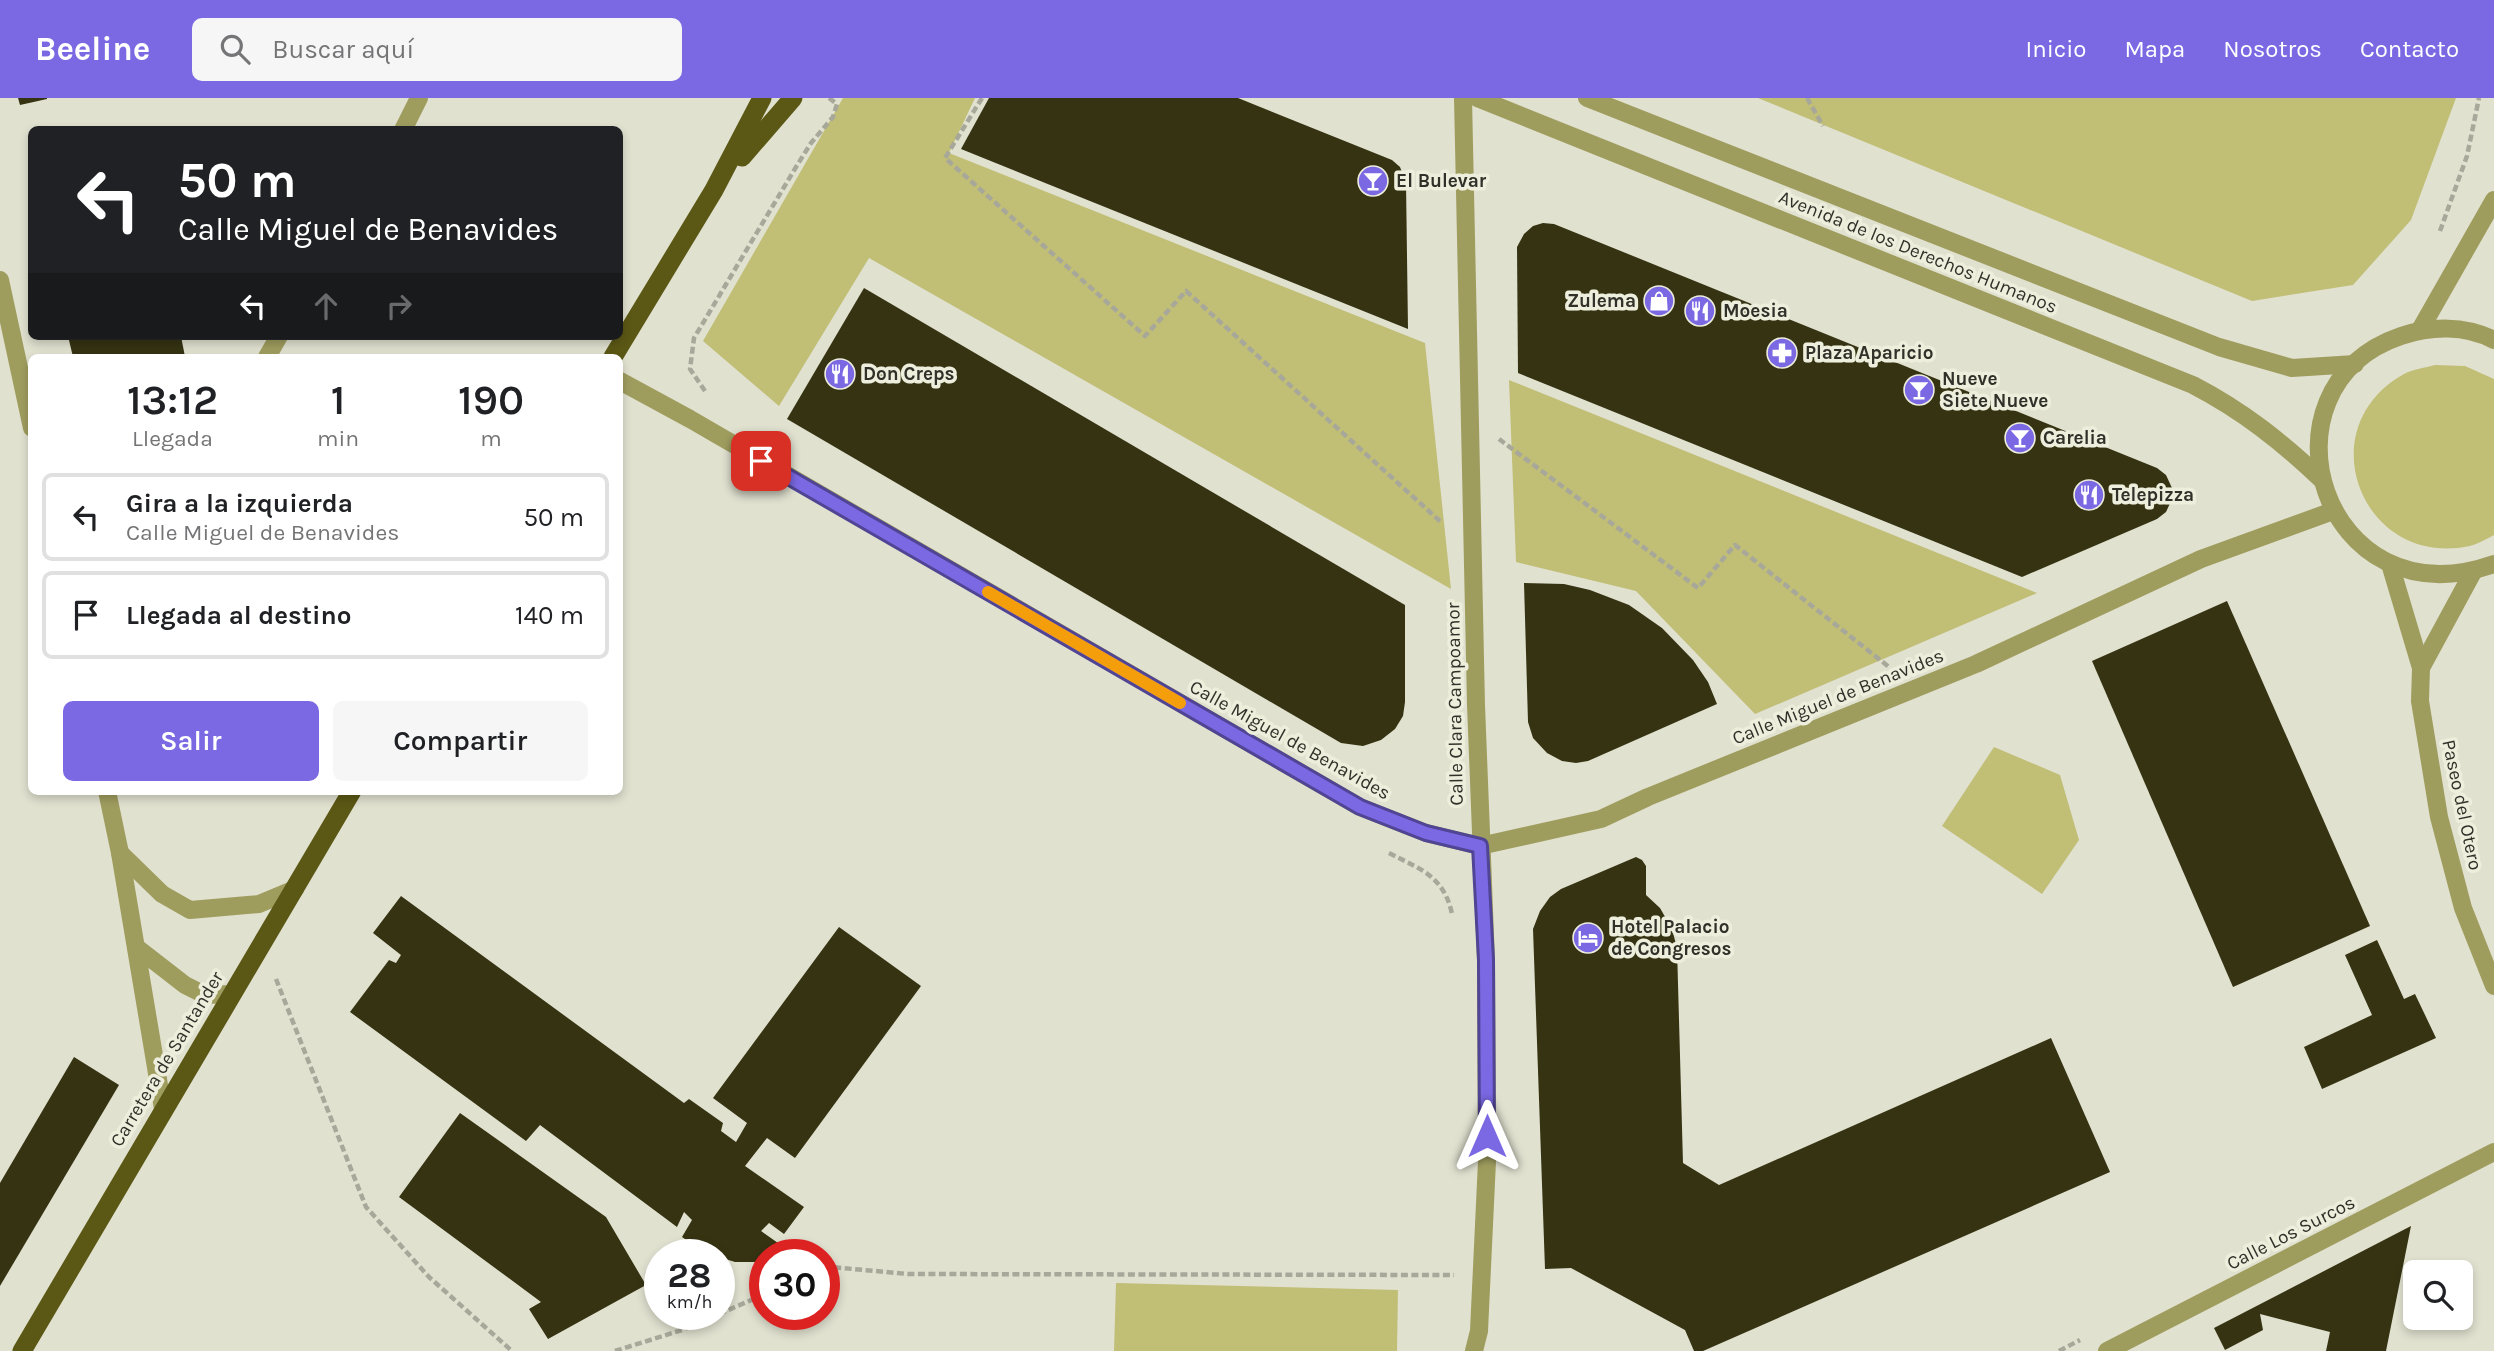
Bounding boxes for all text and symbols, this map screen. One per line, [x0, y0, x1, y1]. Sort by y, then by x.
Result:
search box [192, 18, 682, 81]
text: Beeline [35, 30, 150, 68]
icon: search [216, 30, 254, 68]
text: Buscar aquí [272, 34, 414, 65]
text: Inicio [2025, 35, 2086, 63]
text: Mapa [2124, 35, 2185, 63]
text: Nosotros [2223, 35, 2322, 63]
text: Contacto [2360, 35, 2459, 63]
text: 50 m [178, 152, 296, 209]
icon: left [63, 154, 154, 245]
bar icon: El Bulevar [1356, 164, 1390, 198]
place label: El Bulevar [1396, 170, 1487, 192]
street label: Avenida de los Derechos Humanos [1776, 186, 2060, 318]
text: Calle Miguel de Benavides [178, 211, 558, 248]
shop icon: Zulema [1642, 284, 1676, 318]
icon: left [234, 287, 272, 325]
icon: ahead [307, 287, 345, 325]
icon: right [380, 287, 418, 325]
place label: Zulema [1567, 290, 1636, 312]
restaurant icon: Moesia [1683, 294, 1717, 328]
place label: Moesia [1723, 300, 1788, 322]
pharmacy icon: Plaza Aparicio [1765, 336, 1799, 370]
place label: Plaza Aparicio [1805, 342, 1934, 364]
restaurant icon: Don Creps [823, 357, 857, 391]
place label: Don Creps [863, 363, 955, 385]
place label: Nueve Siete Nueve [1942, 368, 2048, 412]
bar icon: Nueve Siete Nueve [1902, 373, 1936, 407]
text: 13:12 [127, 375, 218, 425]
text: 1 [331, 375, 345, 425]
text: 190 [458, 375, 524, 425]
bar icon: Carelia [2003, 421, 2037, 455]
text: Llegada [132, 425, 213, 452]
text: min [317, 425, 359, 452]
text: m [480, 425, 502, 452]
place label: Carelia [2043, 427, 2107, 449]
pin [731, 431, 791, 491]
icon: arrive [742, 442, 780, 480]
restaurant icon: Telepizza [2072, 478, 2106, 512]
place label: Telepizza [2112, 484, 2194, 506]
text: Gira a la izquierda [126, 488, 353, 519]
icon: left [67, 498, 105, 536]
text: 50 m [523, 502, 584, 533]
text: Calle Miguel de Benavides [126, 519, 399, 546]
icon: arrive [67, 596, 105, 634]
text: Llegada al destino [126, 600, 352, 631]
text: 140 m [515, 600, 584, 631]
street label: Calle Clara Campoamor [1442, 602, 1468, 806]
street label: Calle Miguel de Benavides [1729, 645, 1947, 749]
street label: Calle Miguel de Benavides [1186, 676, 1394, 804]
button: Salir [63, 701, 319, 781]
button: Compartir [333, 701, 588, 781]
street label: Paseo del Otero [2437, 738, 2487, 872]
place label: Hotel Palacio de Congresos [1611, 916, 1732, 960]
hotel icon: Hotel Palacio de Congresos [1571, 921, 1605, 955]
street label: Carretera de Santander [106, 967, 228, 1150]
position arrow [1450, 1099, 1524, 1173]
street label: Calle Los Surcos [2223, 1191, 2359, 1275]
speed limit sign: 30 [749, 1239, 840, 1330]
text: 28 [668, 1255, 711, 1296]
map controls [2403, 1260, 2473, 1330]
button: search [2403, 1260, 2473, 1330]
text: km/h [667, 1291, 712, 1313]

